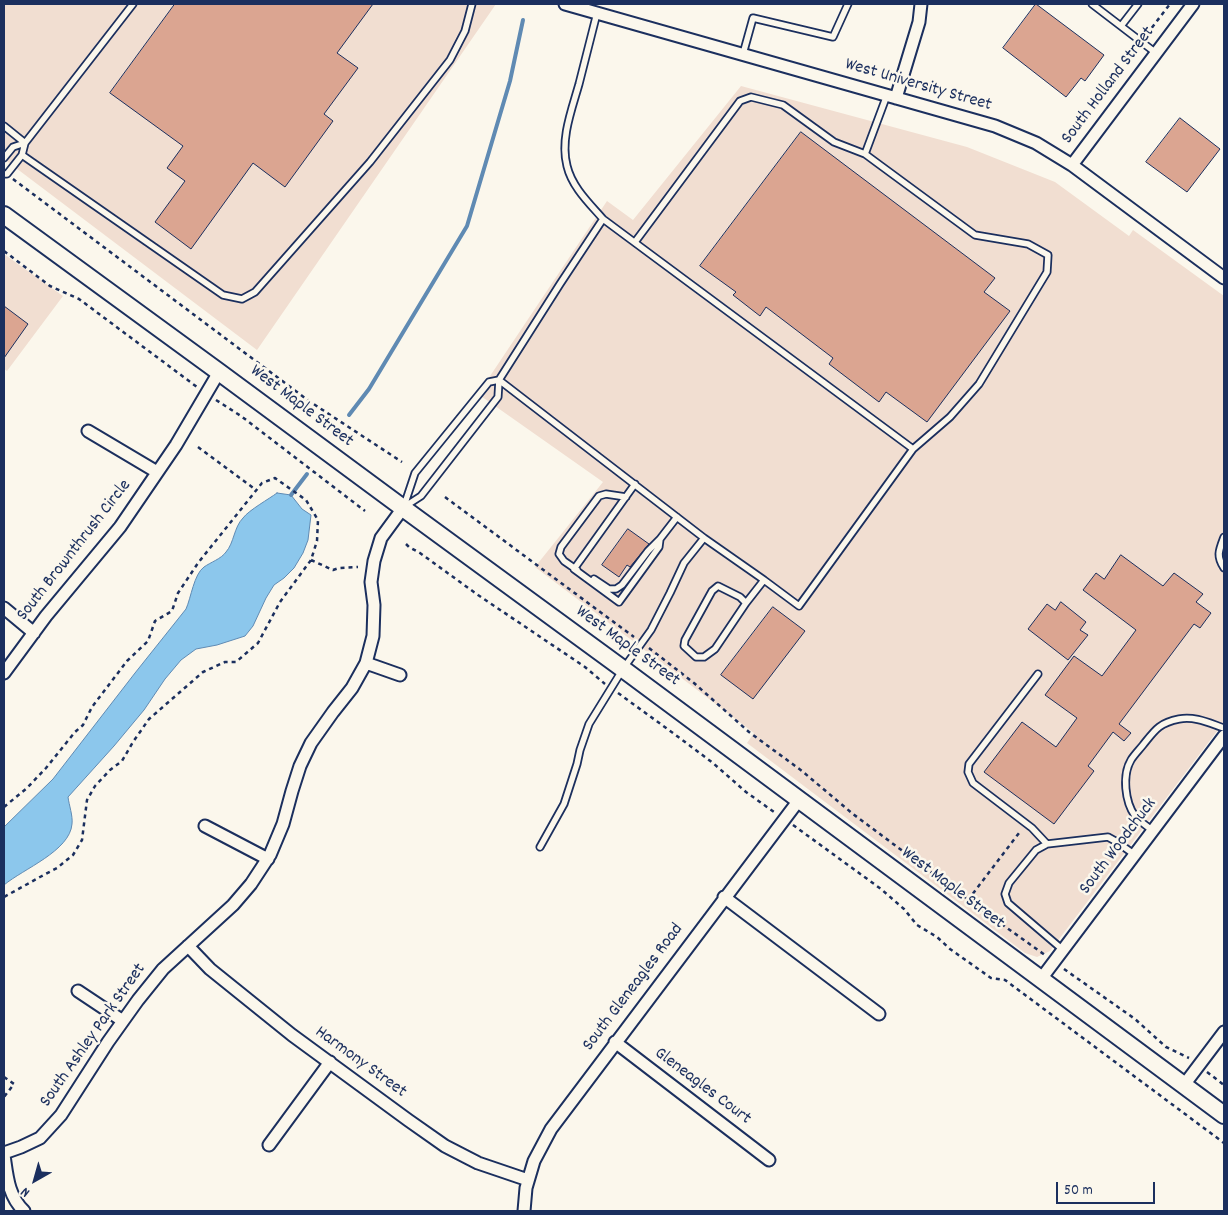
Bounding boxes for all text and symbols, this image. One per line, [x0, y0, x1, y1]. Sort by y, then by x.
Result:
street label: South Holland Street [1058, 23, 1160, 149]
street label: West University Street [842, 55, 994, 117]
street label: West Maple Street [245, 361, 357, 453]
street label: South Brownthrush Circle [13, 476, 137, 626]
street label: West Maple Street [571, 602, 683, 692]
street label: South Woodchuck [1076, 794, 1162, 900]
street label: West Maple Street [896, 843, 1008, 935]
street label: South Gleneagles Road [579, 920, 689, 1056]
street label: South Ashley Park Street [36, 960, 152, 1112]
street label: Harmony Street [310, 1022, 410, 1104]
street label: Gleneagles Court [649, 1044, 755, 1130]
north arrow [10, 1155, 60, 1205]
scale bar [1058, 1172, 1157, 1204]
text: 50 m [1064, 1180, 1093, 1202]
text: N [17, 1182, 35, 1202]

